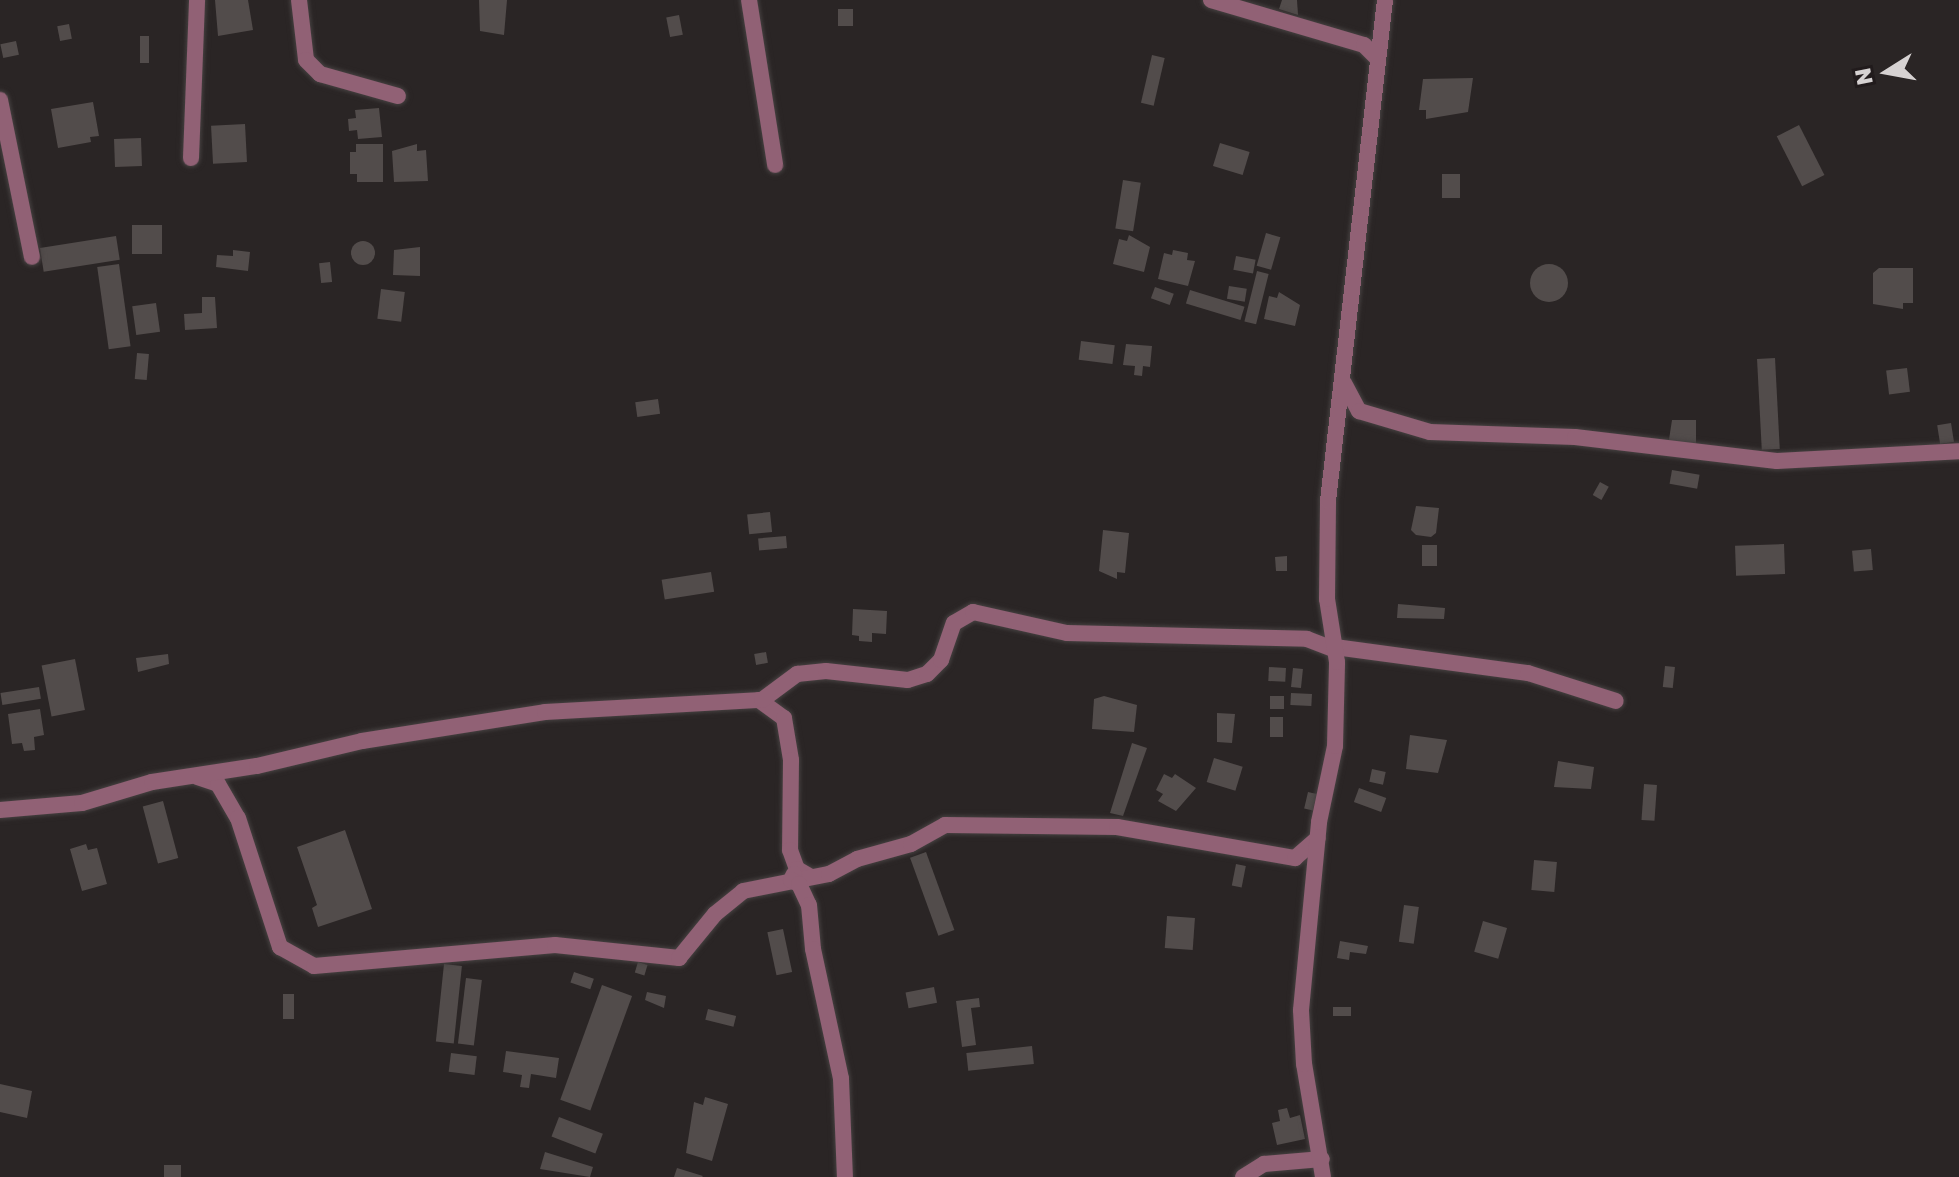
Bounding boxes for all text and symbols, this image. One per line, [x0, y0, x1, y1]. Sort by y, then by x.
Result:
north arrow [1847, 32, 1927, 112]
text: N [1848, 66, 1878, 87]

